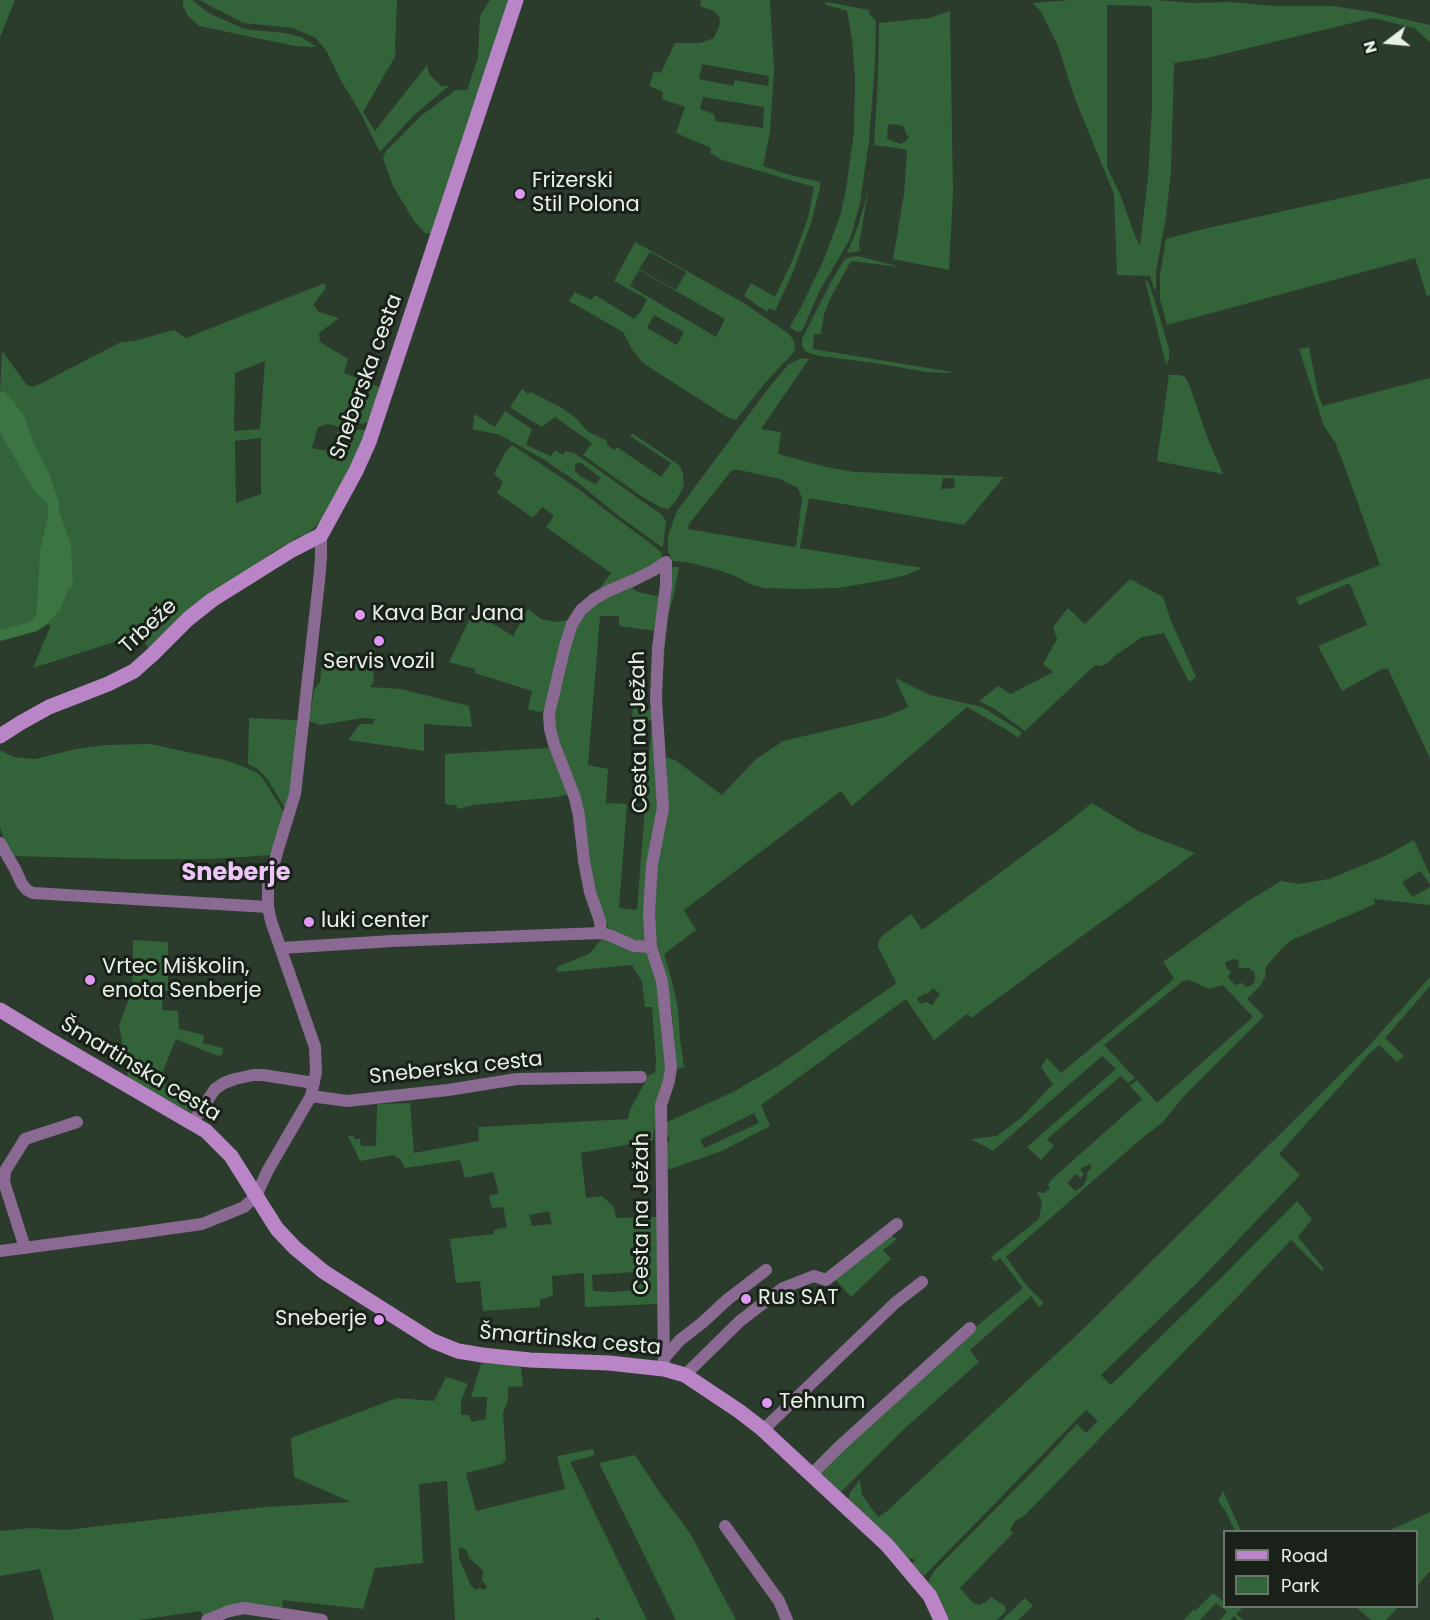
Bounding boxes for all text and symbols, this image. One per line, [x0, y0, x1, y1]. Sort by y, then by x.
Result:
north arrow [1358, 12, 1418, 72]
text: N [1358, 38, 1383, 56]
place label: Frizerski Stil Polona [532, 169, 640, 219]
marker: Frizerski Stil Polona [513, 187, 527, 201]
street label: Sneberska cesta [325, 291, 409, 463]
street label: Trbeže [115, 594, 183, 660]
place label: Kava Bar Jana [372, 602, 524, 628]
marker: Kava Bar Jana [353, 608, 367, 622]
marker: Servis vozil [372, 634, 386, 648]
place label: Servis vozil [323, 650, 435, 676]
street label: Cesta na Ježah [626, 651, 654, 813]
district label: Sneberje [182, 860, 290, 888]
place label: luki center [321, 909, 429, 935]
marker: luki center [302, 915, 316, 929]
place label: Vrtec Miškolin, enota Senberje [102, 955, 261, 1005]
marker: Vrtec Miškolin, enota Senberje [83, 973, 97, 987]
street label: Šmartinska cesta [55, 1012, 225, 1128]
street label: Sneberska cesta [368, 1047, 544, 1091]
street label: Cesta na Ježah [630, 1133, 656, 1295]
place label: Rus SAT [758, 1286, 839, 1312]
marker: Rus SAT [739, 1292, 753, 1306]
place label: Sneberje [275, 1307, 367, 1333]
marker: Sneberje [372, 1313, 386, 1327]
street label: Šmartinska cesta [478, 1321, 662, 1361]
place label: Tehnum [779, 1390, 865, 1416]
marker: Tehnum [760, 1396, 774, 1410]
legend [1223, 1530, 1418, 1608]
text: Road [1281, 1543, 1328, 1568]
text: Park [1281, 1573, 1320, 1598]

